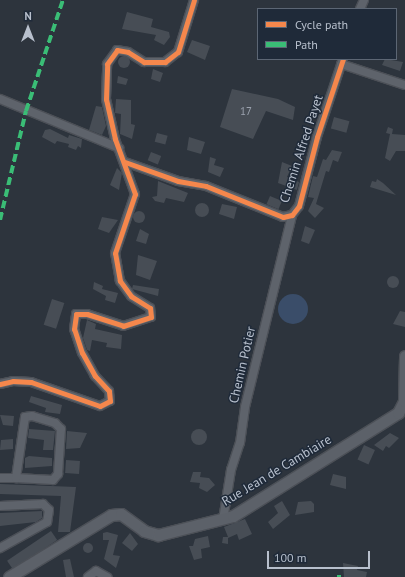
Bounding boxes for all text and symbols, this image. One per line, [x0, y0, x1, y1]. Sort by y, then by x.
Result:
north arrow [8, 8, 48, 48]
legend [257, 8, 397, 60]
text: N [24, 9, 32, 23]
text: Cycle path [295, 17, 348, 32]
text: Path [295, 37, 318, 52]
street label: Chemin Alfred Payet [277, 93, 327, 205]
house number: 17 [240, 104, 252, 118]
street label: Chemin Potier [227, 325, 259, 405]
street label: Rue Jean de Cambiaire [219, 432, 335, 510]
scale bar [269, 543, 372, 569]
text: 100 m [274, 550, 307, 565]

